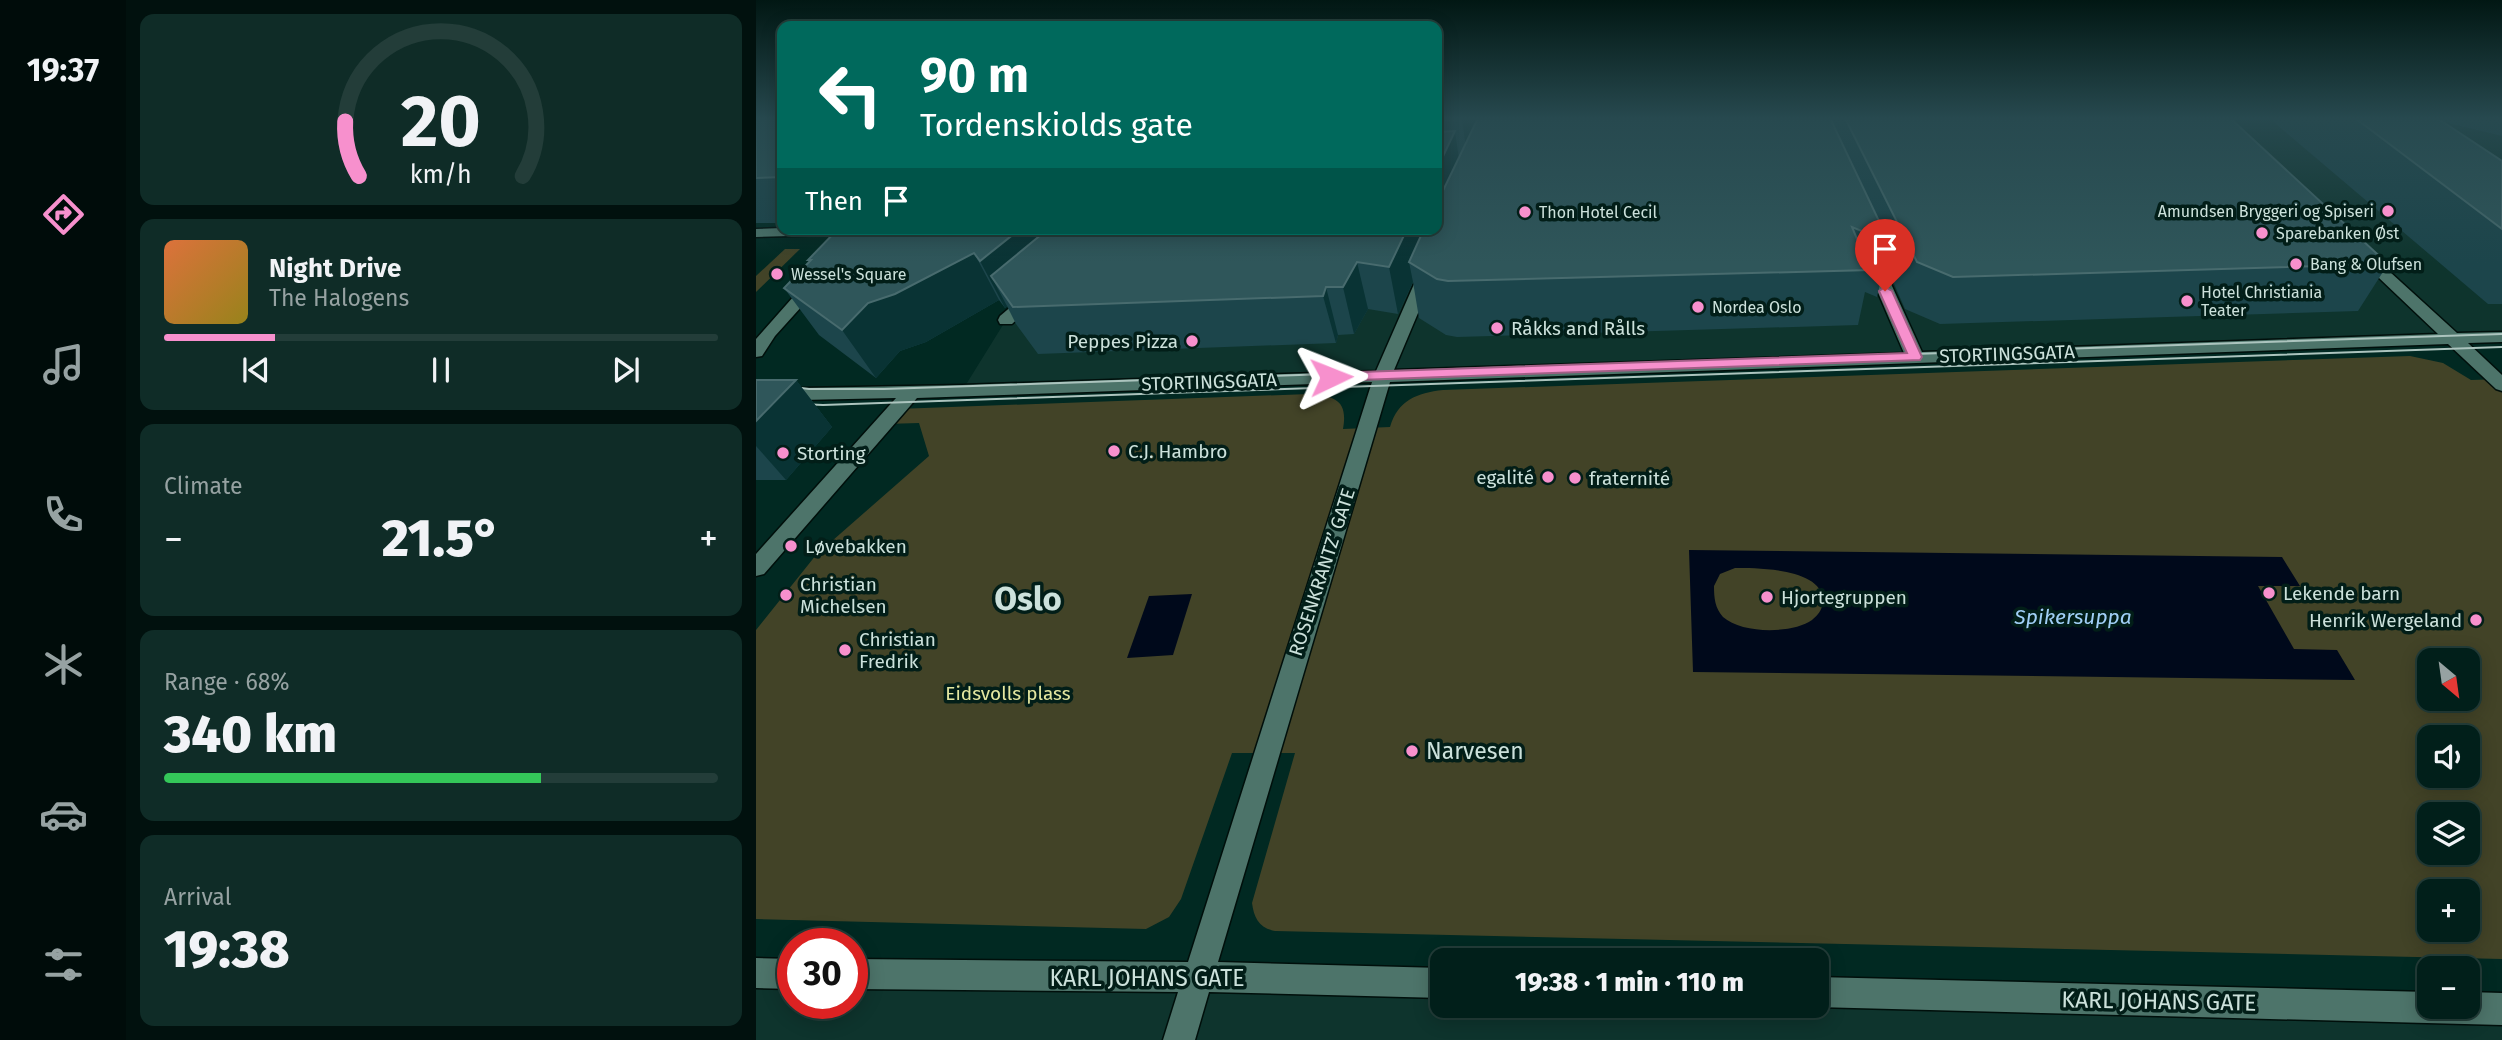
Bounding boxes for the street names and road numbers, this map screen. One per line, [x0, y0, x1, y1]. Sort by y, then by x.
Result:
street label: STORTINGSGATA [1939, 340, 2075, 368]
street label: STORTINGSGATA [1141, 368, 1277, 396]
street label: ROSENKRANTZ’ GATE [1284, 485, 1360, 659]
street label: KARL JOHANS GATE [1049, 964, 1245, 992]
street label: KARL JOHANS GATE [2061, 985, 2257, 1017]

